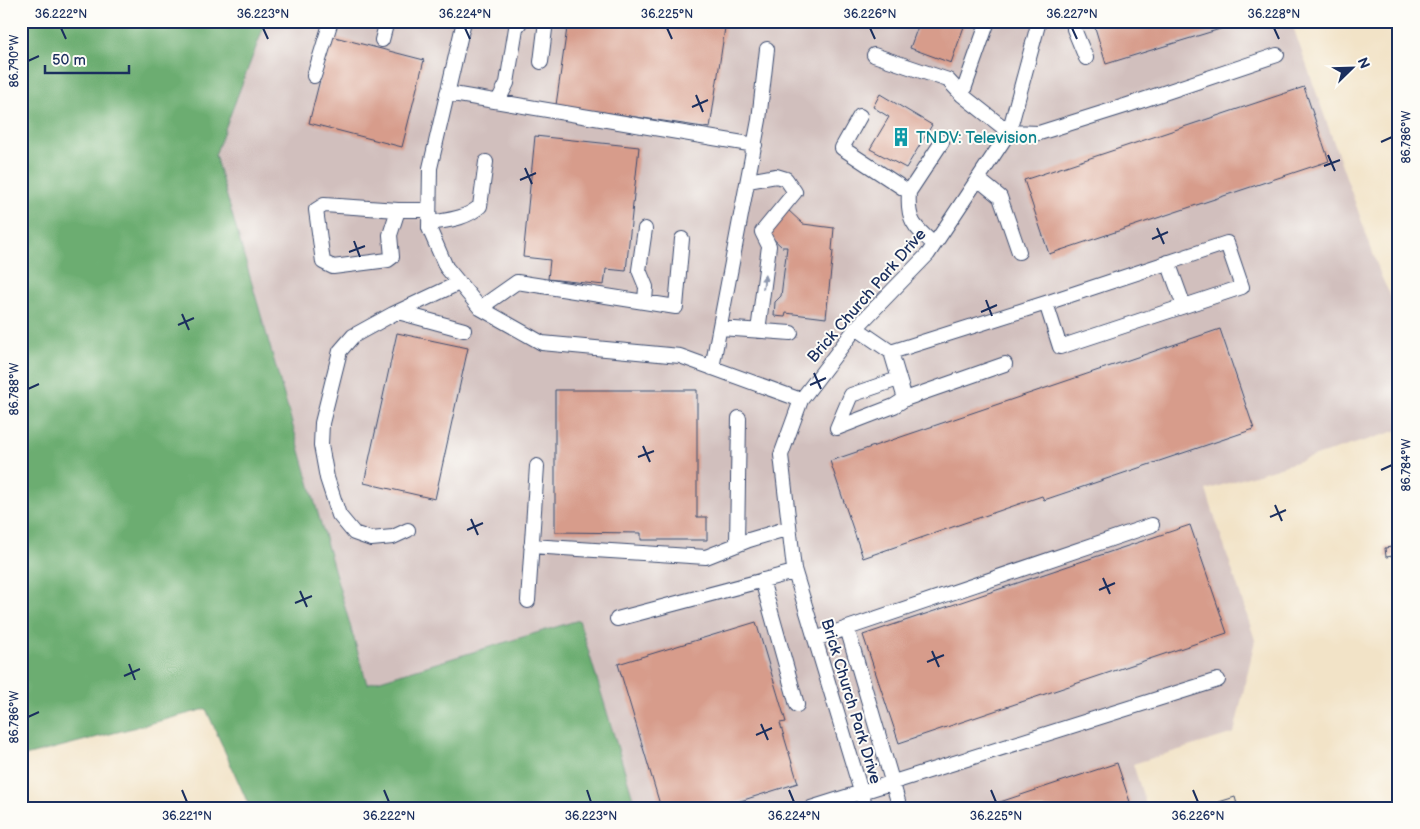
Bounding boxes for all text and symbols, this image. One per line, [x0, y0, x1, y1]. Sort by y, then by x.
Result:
text: 36.222°N [35, 7, 87, 22]
text: 36.223°N [237, 7, 289, 22]
text: 36.224°N [439, 7, 491, 22]
text: 36.225°N [641, 7, 693, 22]
text: 36.226°N [844, 7, 896, 22]
text: 36.227°N [1046, 7, 1098, 22]
text: 36.228°N [1248, 7, 1300, 22]
text: 86.790°W [7, 34, 22, 88]
scale bar [45, 42, 129, 74]
north arrow [1328, 42, 1378, 92]
text: 50 m [52, 51, 86, 70]
text: N [1354, 55, 1373, 71]
text: 86.786°W [1399, 110, 1414, 164]
building icon: TNDV: Television [890, 126, 912, 148]
place label: TNDV: Television [916, 129, 1037, 148]
street label: Brick Church Park Drive [804, 225, 931, 367]
one-way arrow [760, 274, 768, 290]
text: 86.788°W [7, 362, 22, 416]
text: 86.784°W [1399, 439, 1414, 491]
street label: Brick Church Park Drive [816, 617, 885, 787]
text: 86.786°W [7, 690, 22, 744]
text: 36.221°N [162, 809, 212, 824]
text: 36.222°N [363, 809, 415, 824]
text: 36.223°N [565, 809, 617, 824]
text: 36.224°N [768, 809, 820, 824]
text: 36.225°N [970, 809, 1022, 824]
text: 36.226°N [1172, 809, 1224, 824]

